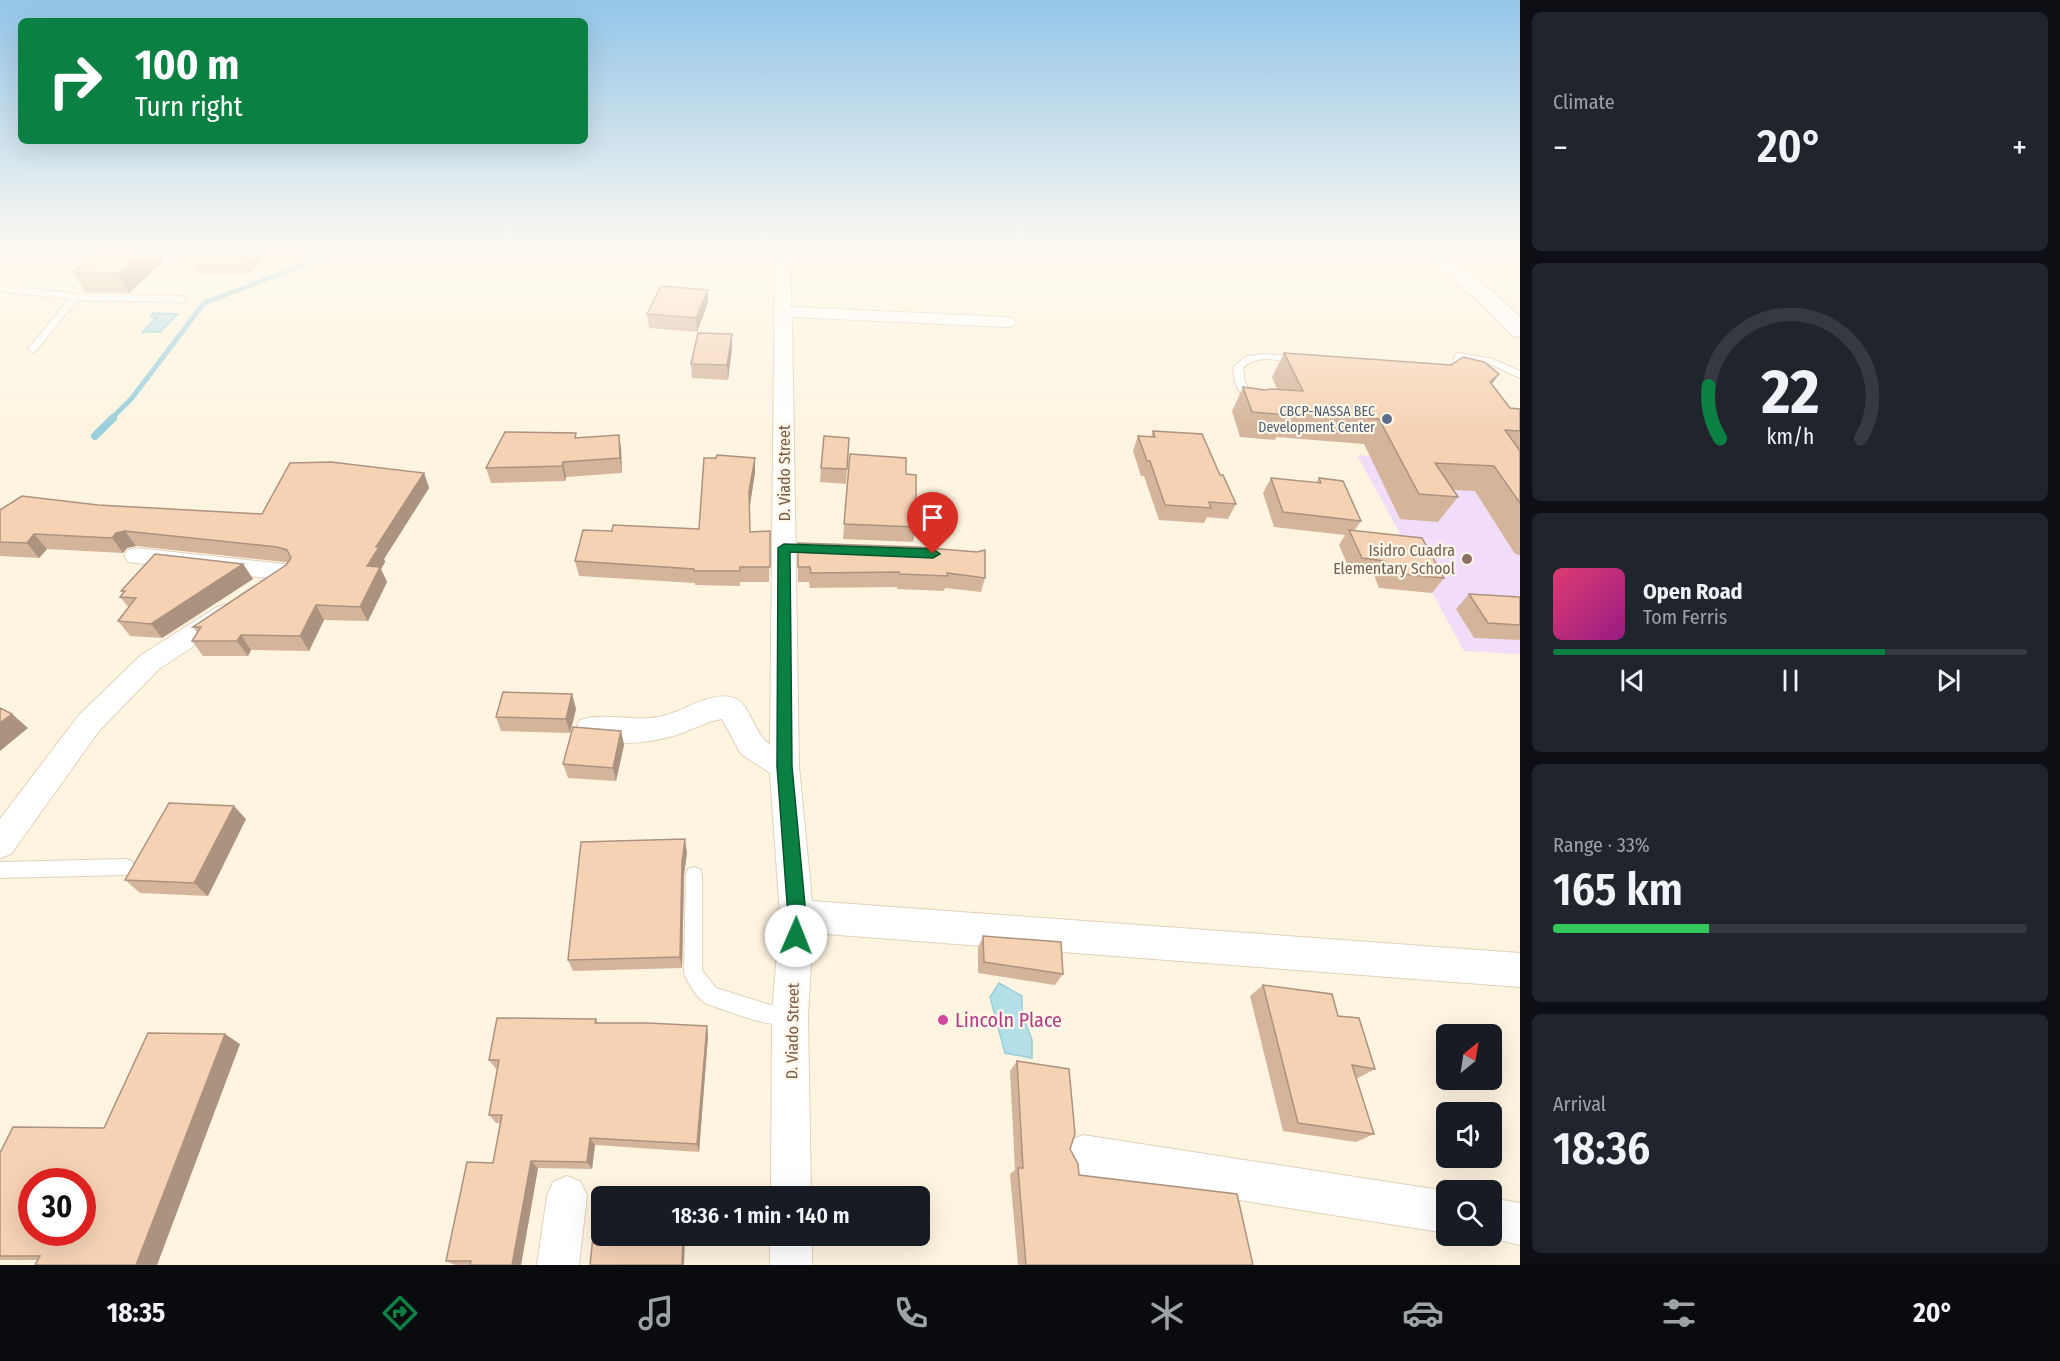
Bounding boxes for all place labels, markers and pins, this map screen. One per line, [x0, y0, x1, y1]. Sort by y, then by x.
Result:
place label: CBCP-NASSA BEC Development Center [1258, 403, 1375, 436]
marker: CBCP-NASSA BEC Development Center [1380, 412, 1394, 426]
pin [907, 492, 958, 554]
place label: Isidro Cuadra Elementary School [1333, 541, 1455, 578]
marker: Isidro Cuadra Elementary School [1460, 552, 1474, 566]
place label: Lincoln Place [955, 1008, 1062, 1032]
marker: Lincoln Place [936, 1013, 950, 1027]

